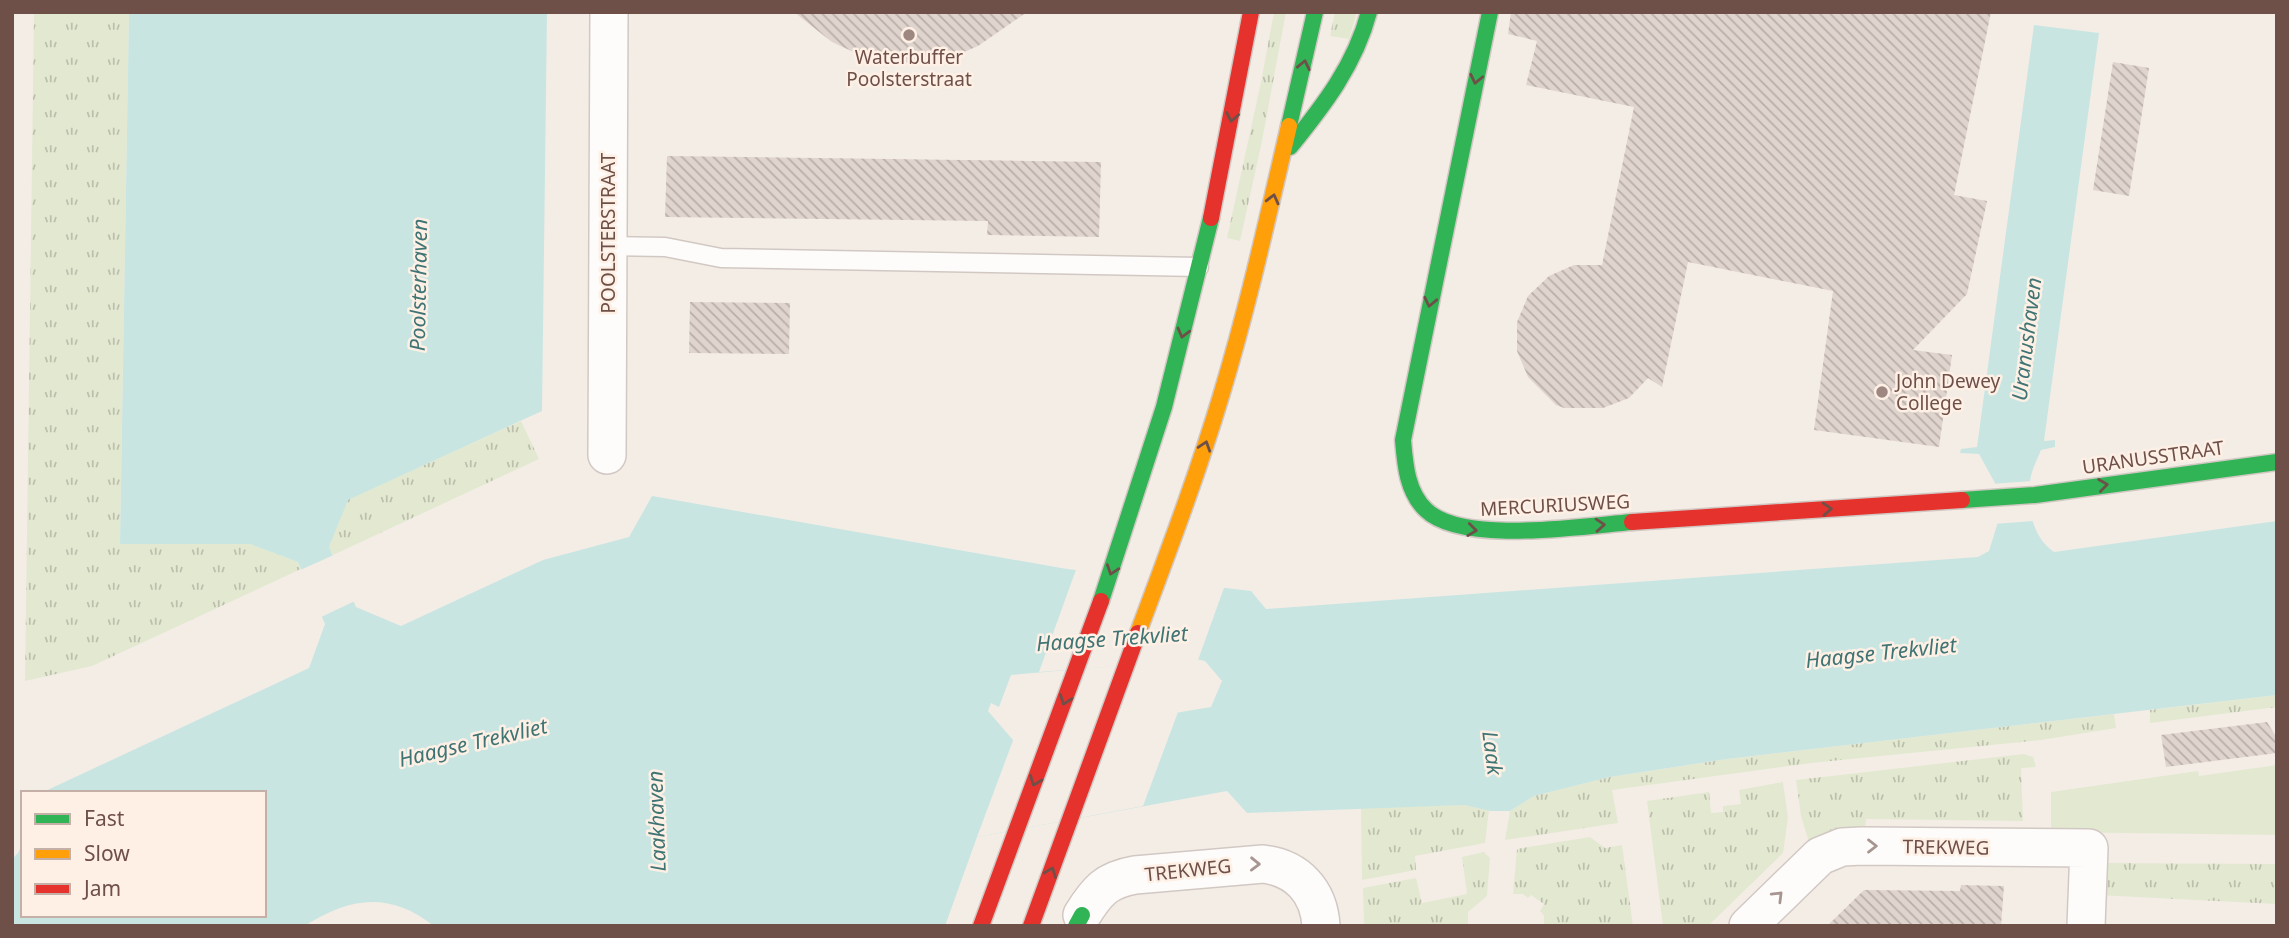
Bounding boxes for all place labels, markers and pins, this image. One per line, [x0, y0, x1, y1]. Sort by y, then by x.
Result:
marker: Waterbuffer Poolsterstraat [901, 27, 917, 43]
place label: Waterbuffer Poolsterstraat [846, 44, 972, 92]
place label: John Dewey College [1894, 368, 2001, 416]
marker: John Dewey College [1874, 384, 1890, 400]

